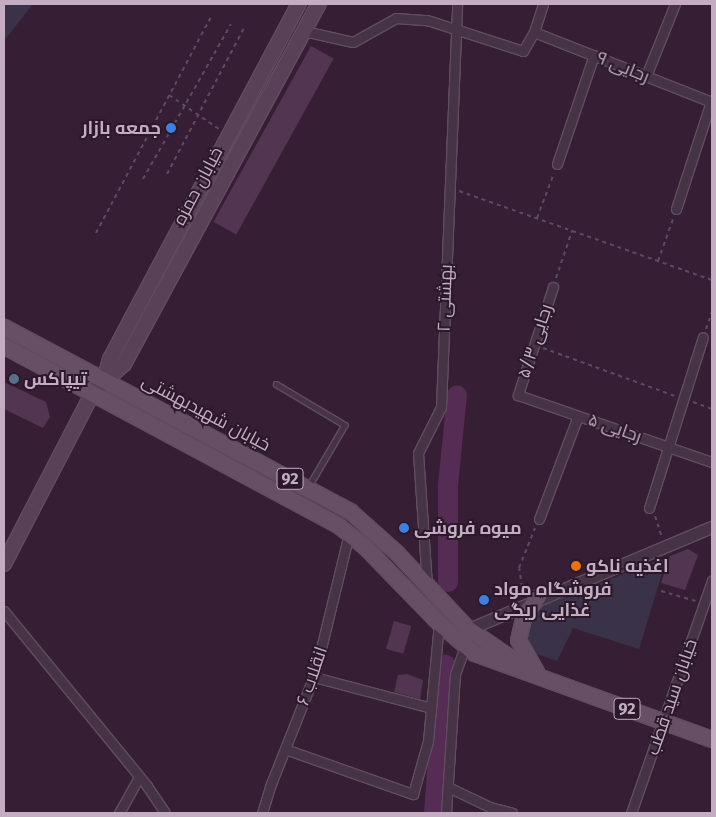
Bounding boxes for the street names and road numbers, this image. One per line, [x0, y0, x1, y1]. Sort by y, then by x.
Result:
street label: رجایی ۹ [594, 47, 652, 87]
street label: خیابان حمزه [168, 143, 228, 229]
street label: بهشتی ۲ [433, 264, 457, 332]
street label: رجایی ۵/۳ [513, 301, 557, 381]
street label: خیابان شهیدبهشتی [138, 370, 274, 456]
street label: رجایی ۵ [585, 409, 645, 447]
road number: 92 [276, 466, 304, 492]
street label: خیابان سید قطب [642, 636, 702, 758]
street label: انقلاب ۶ [292, 644, 332, 708]
road number: 92 [613, 696, 641, 722]

